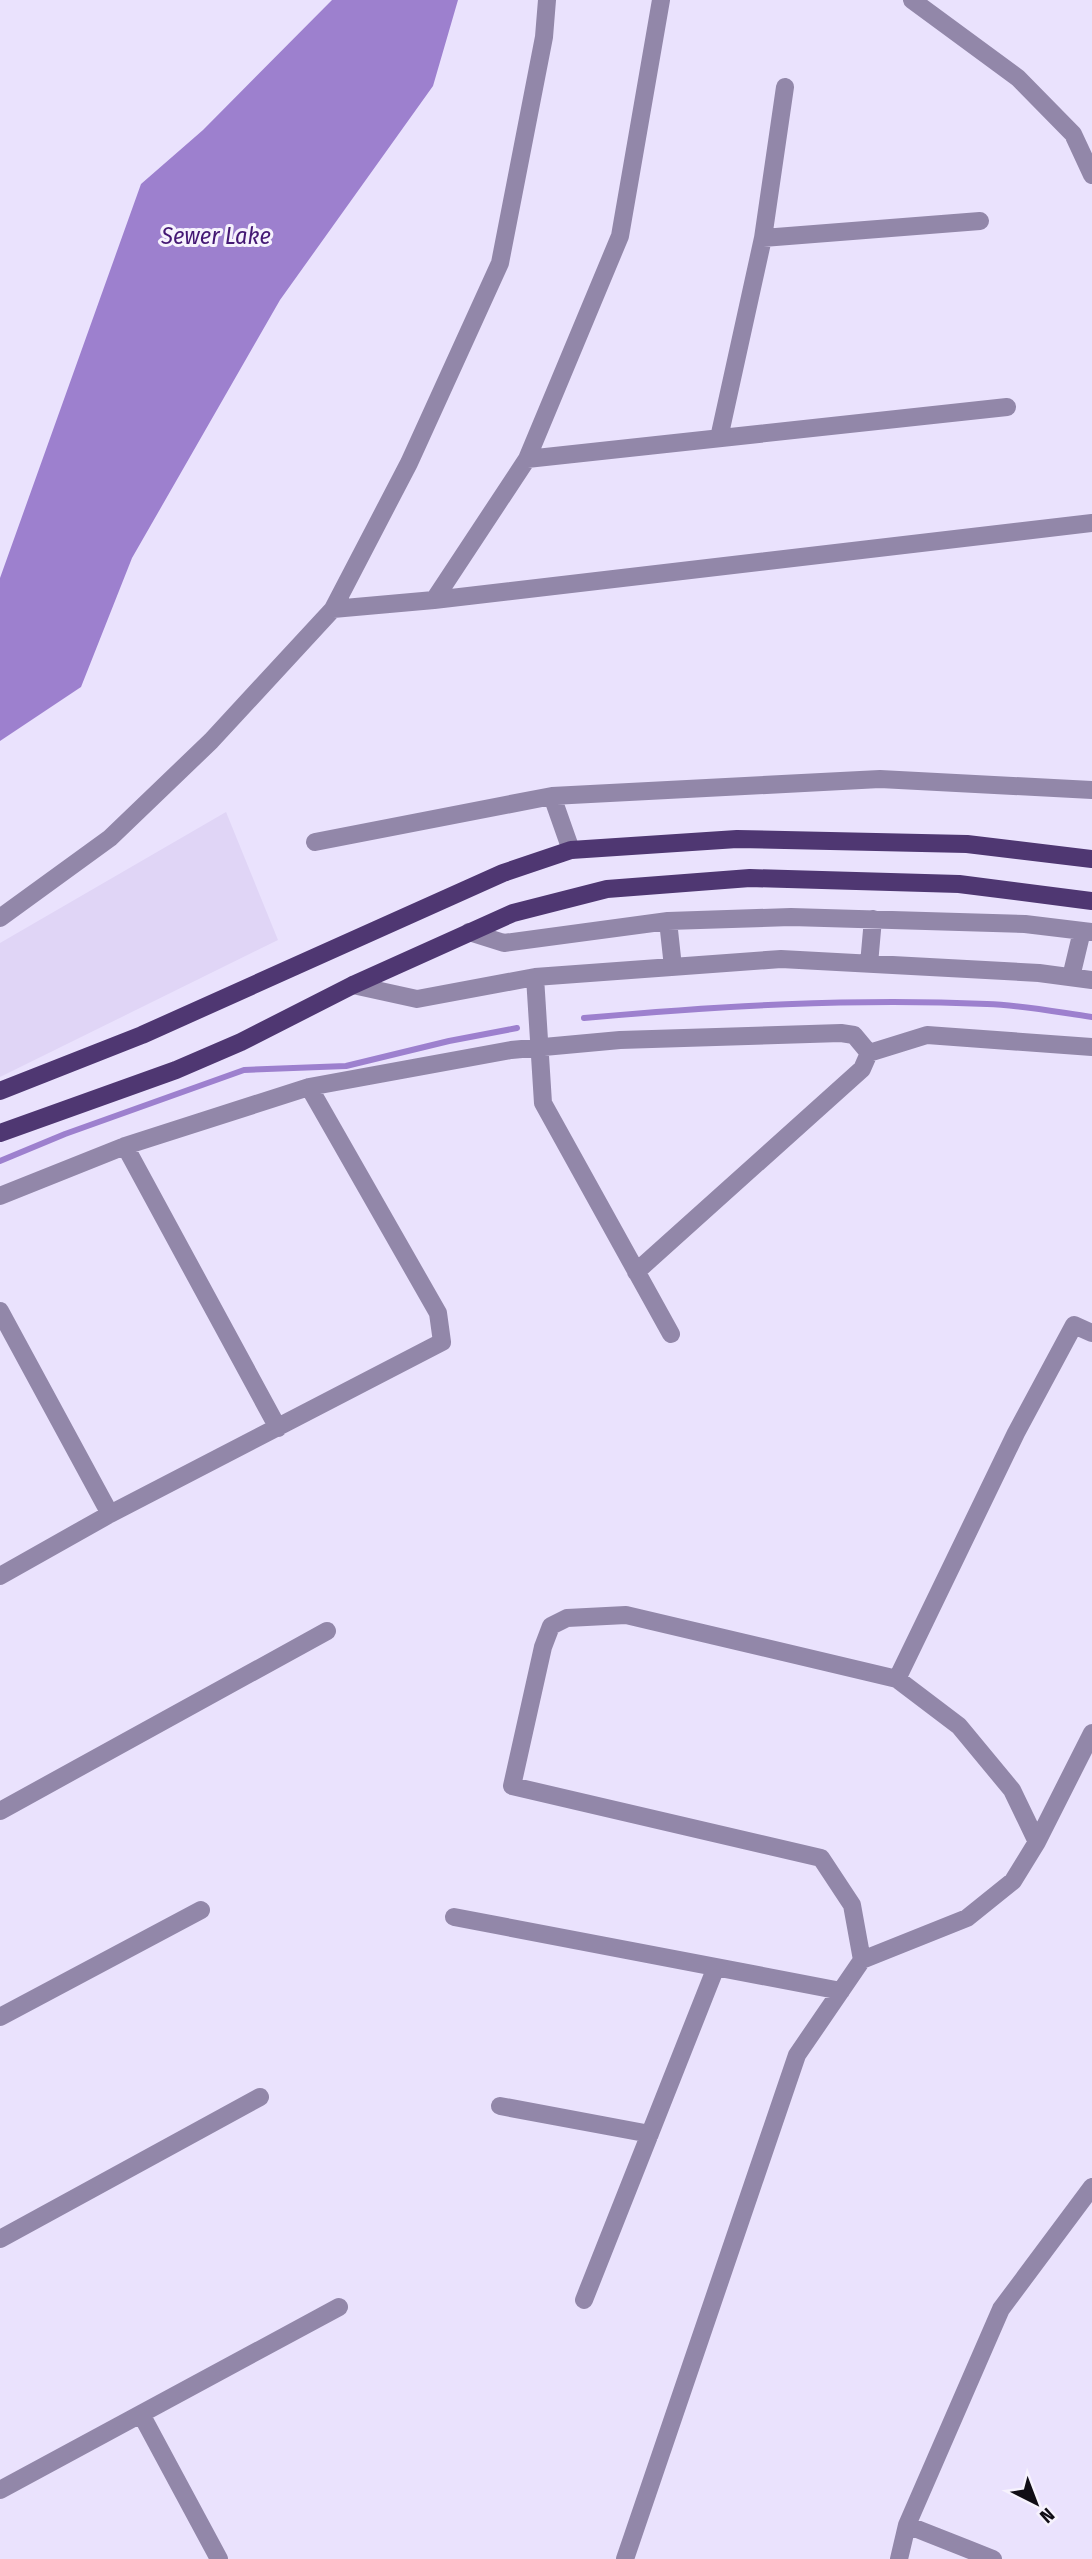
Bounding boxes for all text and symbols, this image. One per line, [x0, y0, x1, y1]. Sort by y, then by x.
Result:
water label: Sewer Lake [160, 222, 271, 250]
north arrow [1001, 2468, 1071, 2538]
text: N [1035, 2503, 1059, 2528]

